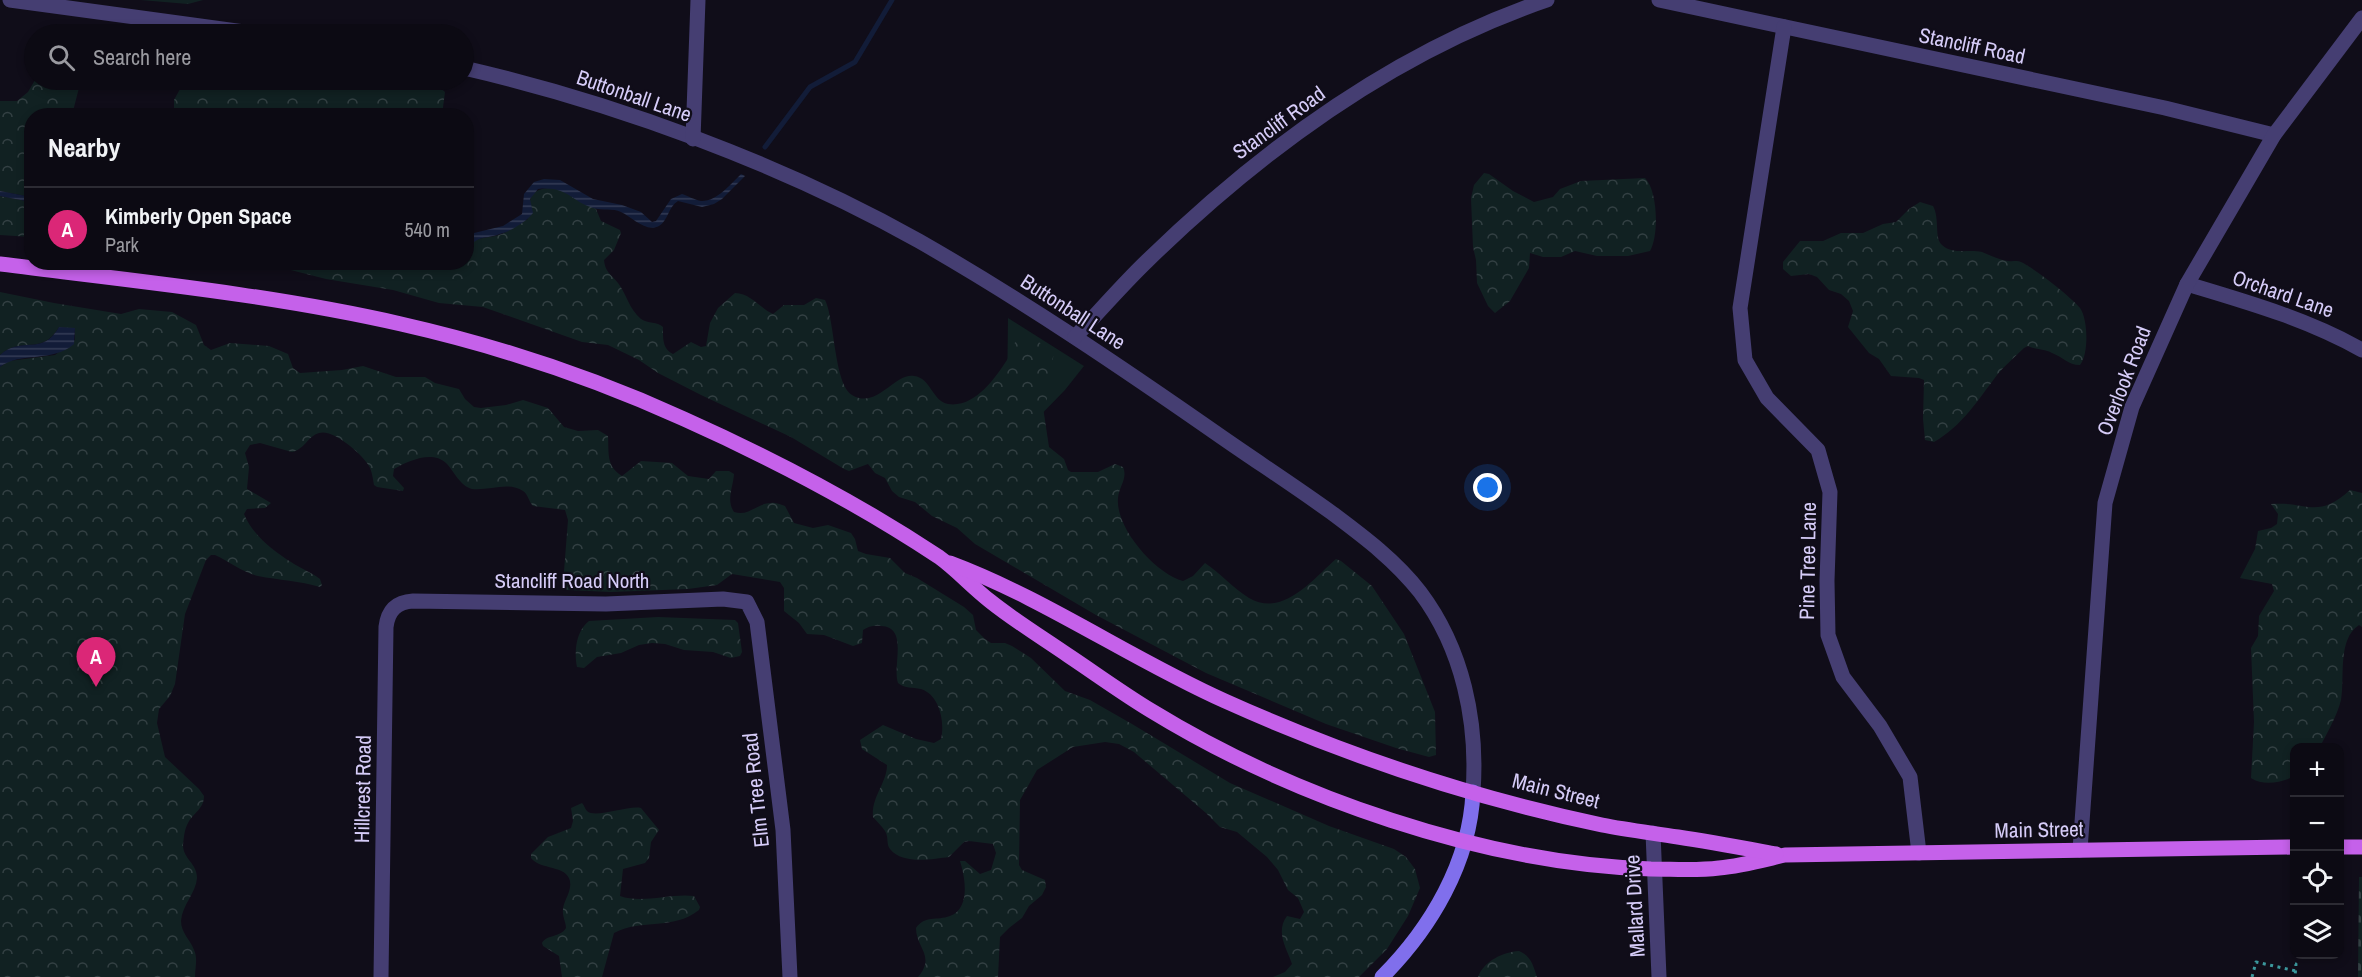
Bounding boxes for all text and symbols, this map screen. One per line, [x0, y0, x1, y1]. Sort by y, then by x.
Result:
street label: Stancliff Road [1916, 20, 2028, 71]
search box [24, 24, 474, 90]
icon: search [45, 41, 78, 74]
text: Search here [93, 42, 191, 72]
street label: Buttonball Lane [573, 62, 695, 129]
street label: Stancliff Road [1227, 79, 1331, 166]
text: Nearby [48, 130, 120, 165]
text: Kimberly Open Space [105, 201, 292, 231]
text: A [62, 216, 73, 243]
text: 540 m [404, 216, 450, 243]
text: Park [105, 231, 139, 258]
street label: Orchard Lane [2229, 263, 2338, 324]
street label: Buttonball Lane [1015, 267, 1131, 356]
street label: Overlook Road [2089, 322, 2158, 440]
your location [1473, 473, 1502, 502]
street label: Pine Tree Lane [1792, 502, 1823, 620]
street label: Stancliff Road North [495, 566, 649, 595]
pin: A [76, 638, 116, 687]
street label: Elm Tree Road [735, 731, 776, 849]
street label: Hillcrest Road [347, 735, 378, 843]
map controls [2290, 743, 2344, 959]
button: + [2290, 743, 2344, 797]
street label: Main Street [1509, 766, 1603, 815]
button: − [2290, 797, 2344, 851]
street label: Main Street [1994, 814, 2084, 845]
button: locate [2290, 851, 2344, 905]
street label: Mallard Drive [1617, 854, 1652, 958]
button: layers [2290, 905, 2344, 959]

